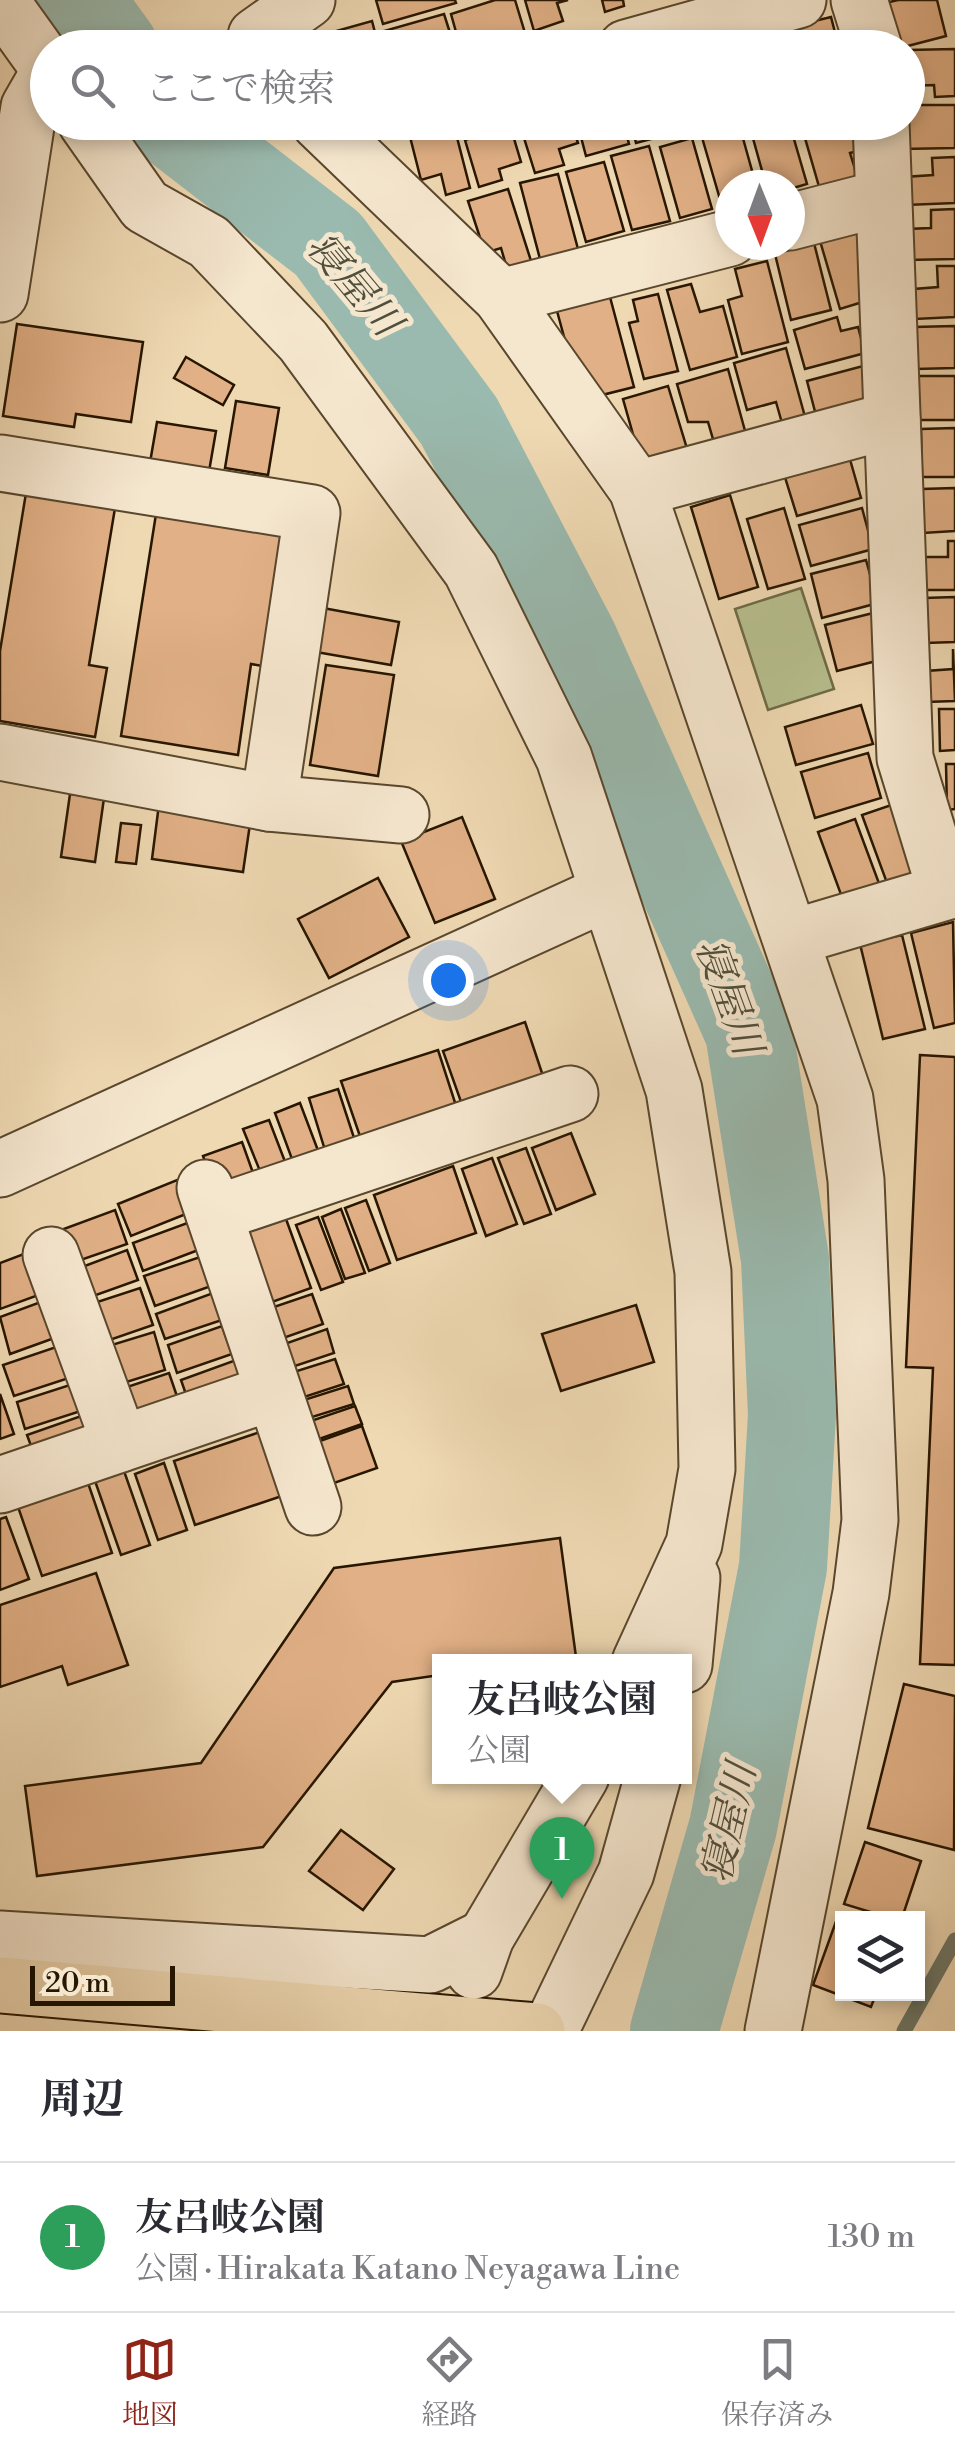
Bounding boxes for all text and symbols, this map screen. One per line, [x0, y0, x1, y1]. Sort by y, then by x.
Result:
search box [30, 30, 925, 140]
icon: search [65, 58, 120, 113]
text: ここで検索 [145, 66, 335, 113]
north arrow [715, 170, 805, 260]
water label: 寝屋川 [295, 223, 413, 350]
water label: 寝屋川 [684, 932, 773, 1066]
your location [423, 955, 474, 1006]
popup [432, 1654, 692, 1784]
text: 友呂岐公園 [467, 1677, 657, 1724]
text: 公園 [467, 1731, 531, 1771]
water label: 寝屋川 [692, 1755, 769, 1887]
pin: 1 [530, 1816, 594, 1899]
map controls [835, 1911, 925, 2001]
button: layers [835, 1911, 925, 2001]
scale bar [30, 1961, 175, 2006]
text: 20 m [45, 1966, 110, 2001]
text: 周辺 [40, 2074, 124, 2127]
text: 友呂岐公園 [135, 2195, 325, 2242]
text: 1 [65, 2217, 80, 2257]
text: 130 m [828, 2217, 915, 2257]
text: 公園 · Hirakata Katano Neyagawa Line [135, 2249, 680, 2289]
tab: 地図 [122, 2332, 178, 2433]
tab: 経路 [421, 2332, 477, 2433]
tab: 保存済み [721, 2332, 833, 2433]

